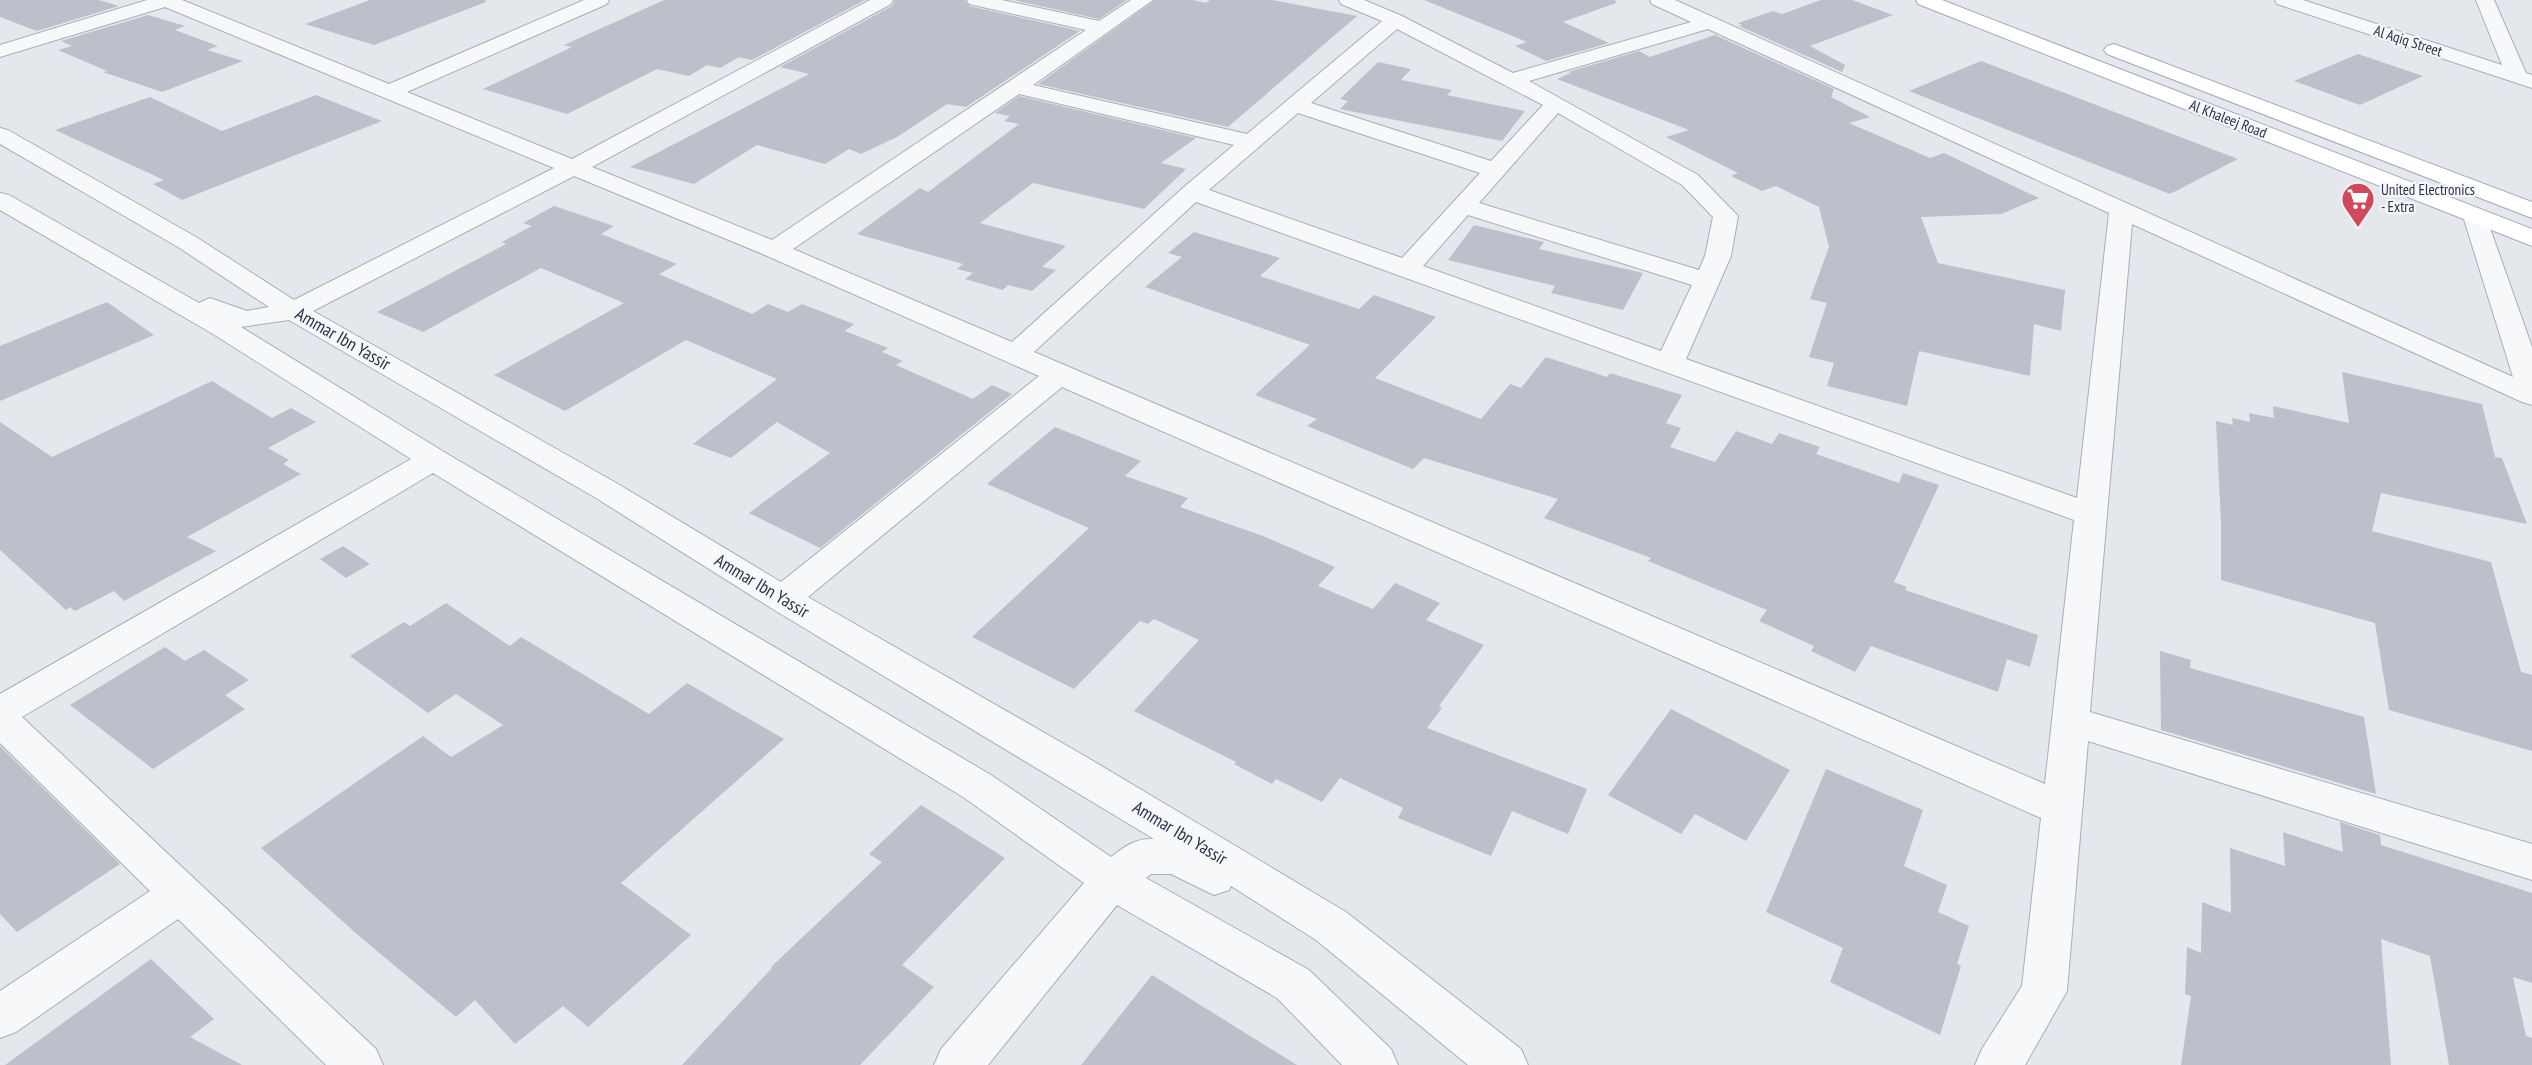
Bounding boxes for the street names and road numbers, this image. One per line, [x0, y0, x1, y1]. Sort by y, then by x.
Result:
street label: Al Aqiq Street [2372, 21, 2445, 60]
street label: Al Khaleej Road [2187, 95, 2270, 142]
street label: Ammar Ibn Yassir [291, 302, 395, 375]
street label: Ammar Ibn Yassir [711, 548, 814, 623]
street label: Ammar Ibn Yassir [1129, 795, 1232, 870]

